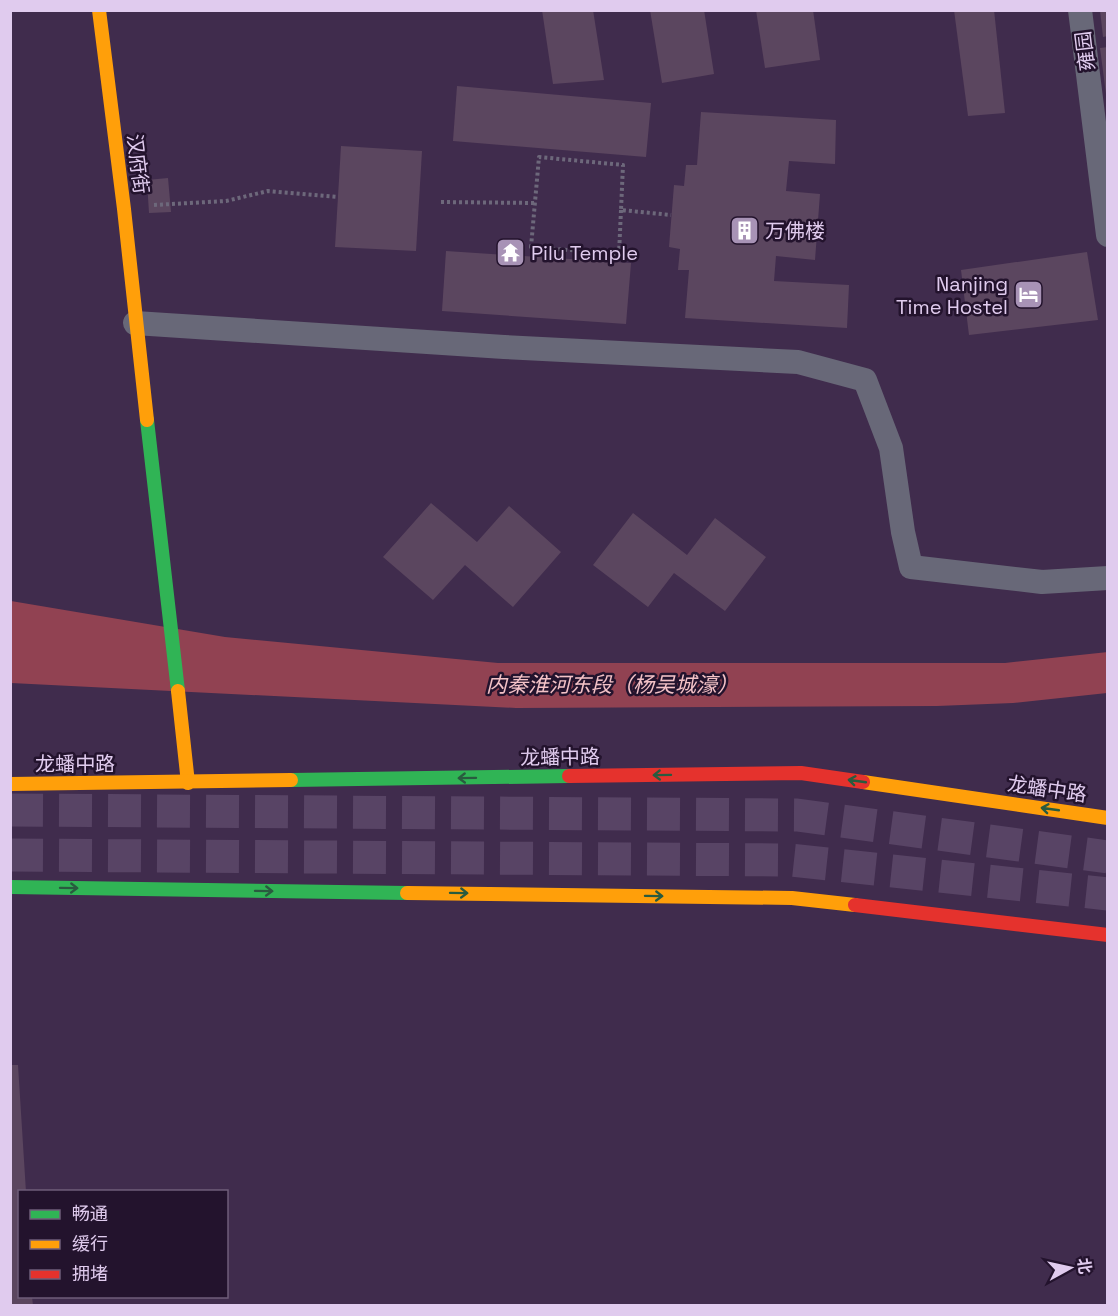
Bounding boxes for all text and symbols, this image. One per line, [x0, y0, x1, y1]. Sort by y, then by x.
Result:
street label: 雍园 [1070, 30, 1100, 72]
street label: 汉府街 [121, 133, 155, 195]
building icon: 万佛楼 [728, 215, 760, 247]
place label: 万佛楼 [765, 218, 825, 244]
temple icon: Pilu Temple [494, 237, 526, 269]
place label: Pilu Temple [531, 240, 638, 266]
place label: Nanjing Time Hostel [896, 271, 1008, 320]
hotel icon: Nanjing Time Hostel [1013, 279, 1045, 311]
water label: 内秦淮河东段（杨吴城濠） [486, 671, 738, 698]
street label: 龙蟠中路 [520, 743, 600, 771]
street label: 龙蟠中路 [35, 751, 115, 777]
one-way arrow [653, 769, 673, 781]
street label: 龙蟠中路 [1006, 771, 1088, 807]
one-way arrow [458, 772, 478, 784]
one-way arrow [847, 775, 867, 786]
one-way arrow [1040, 804, 1060, 815]
one-way arrow [58, 882, 78, 894]
one-way arrow [253, 885, 273, 897]
one-way arrow [448, 888, 468, 899]
one-way arrow [643, 890, 663, 902]
legend [18, 1190, 228, 1298]
text: 畅通 [72, 1202, 108, 1225]
text: 缓行 [72, 1232, 108, 1255]
north arrow [1040, 1238, 1100, 1298]
text: 北 [1073, 1257, 1096, 1275]
text: 拥堵 [72, 1262, 108, 1285]

